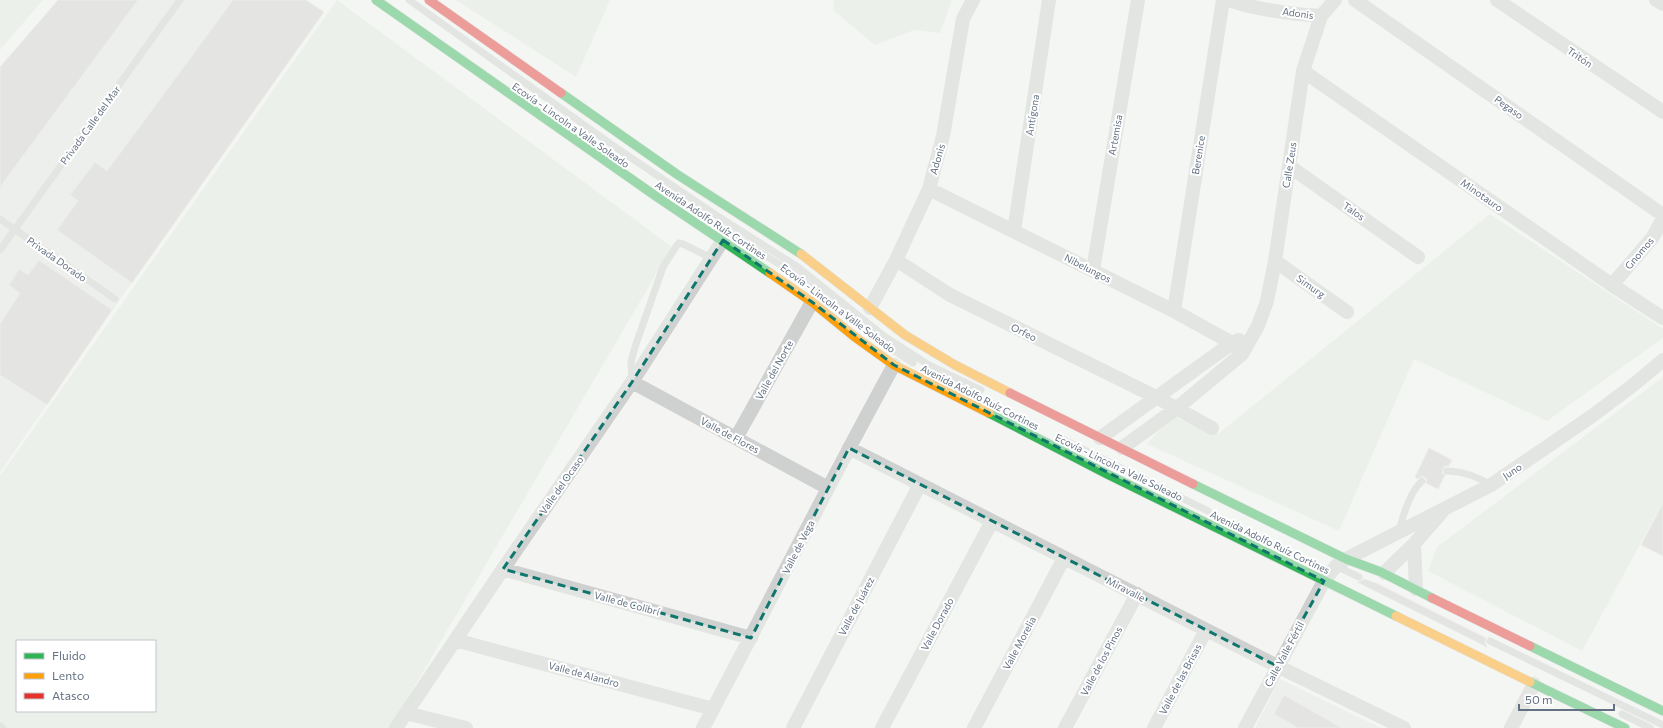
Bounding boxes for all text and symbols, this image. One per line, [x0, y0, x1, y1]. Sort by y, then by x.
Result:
street label: Adonis [1282, 5, 1315, 21]
street label: Tritón [1565, 44, 1595, 70]
street label: Ecovía - Lincoln a Valle Soleado [510, 80, 632, 170]
street label: Privada Calle del Mar [57, 83, 123, 167]
street label: Pegaso [1492, 93, 1526, 121]
street label: Antígona [1023, 94, 1041, 136]
street label: Artemisa [1106, 114, 1124, 156]
street label: Berenice [1189, 135, 1207, 175]
street label: Calle Zeus [1279, 141, 1299, 189]
street label: Adonis [927, 142, 947, 176]
street label: Minotauro [1459, 176, 1505, 214]
street label: Avenida Adolfo Ruíz Cortines [653, 178, 769, 262]
street label: Talos [1341, 199, 1368, 223]
street label: Privada Dorado [25, 234, 89, 284]
street label: Gnomos [1622, 234, 1656, 271]
street label: Nibelungos [1063, 251, 1114, 285]
street label: Ecovía - Lincoln a Valle Soleado [778, 261, 898, 355]
street label: Simurg [1294, 272, 1328, 300]
street label: Orfeo [1009, 321, 1039, 343]
street label: Valle del Norte [753, 338, 795, 402]
street label: Avenida Adolfo Ruíz Cortines [919, 362, 1042, 432]
street label: Valle de Flores [699, 415, 762, 456]
street label: Ecovía - Lincoln a Valle Soleado [1053, 431, 1185, 503]
street label: Valle del Ocaso [537, 454, 585, 516]
street label: Juno [1500, 460, 1524, 482]
street label: Avenida Adolfo Ruíz Cortines [1208, 508, 1332, 576]
street label: Valle de Vega [779, 518, 817, 576]
street label: Miravalle [1105, 574, 1147, 604]
street label: Valle de Juárez [836, 575, 876, 637]
street label: Valle de Colibrí [593, 589, 661, 618]
street label: Valle Dorado [918, 596, 956, 652]
street label: Valle Morelia [1000, 614, 1038, 672]
street label: Calle Valle Fértil [1262, 619, 1306, 689]
street label: Valle de los Pinos [1078, 624, 1125, 698]
legend [16, 640, 156, 712]
street label: Valle de las Brisas [1156, 641, 1204, 716]
text: Fluido [52, 648, 86, 662]
street label: Valle de Alandro [547, 659, 621, 689]
text: Lento [52, 668, 84, 682]
scale bar [1519, 686, 1614, 712]
text: Atasco [52, 688, 90, 702]
text: 50 m [1525, 692, 1553, 706]

